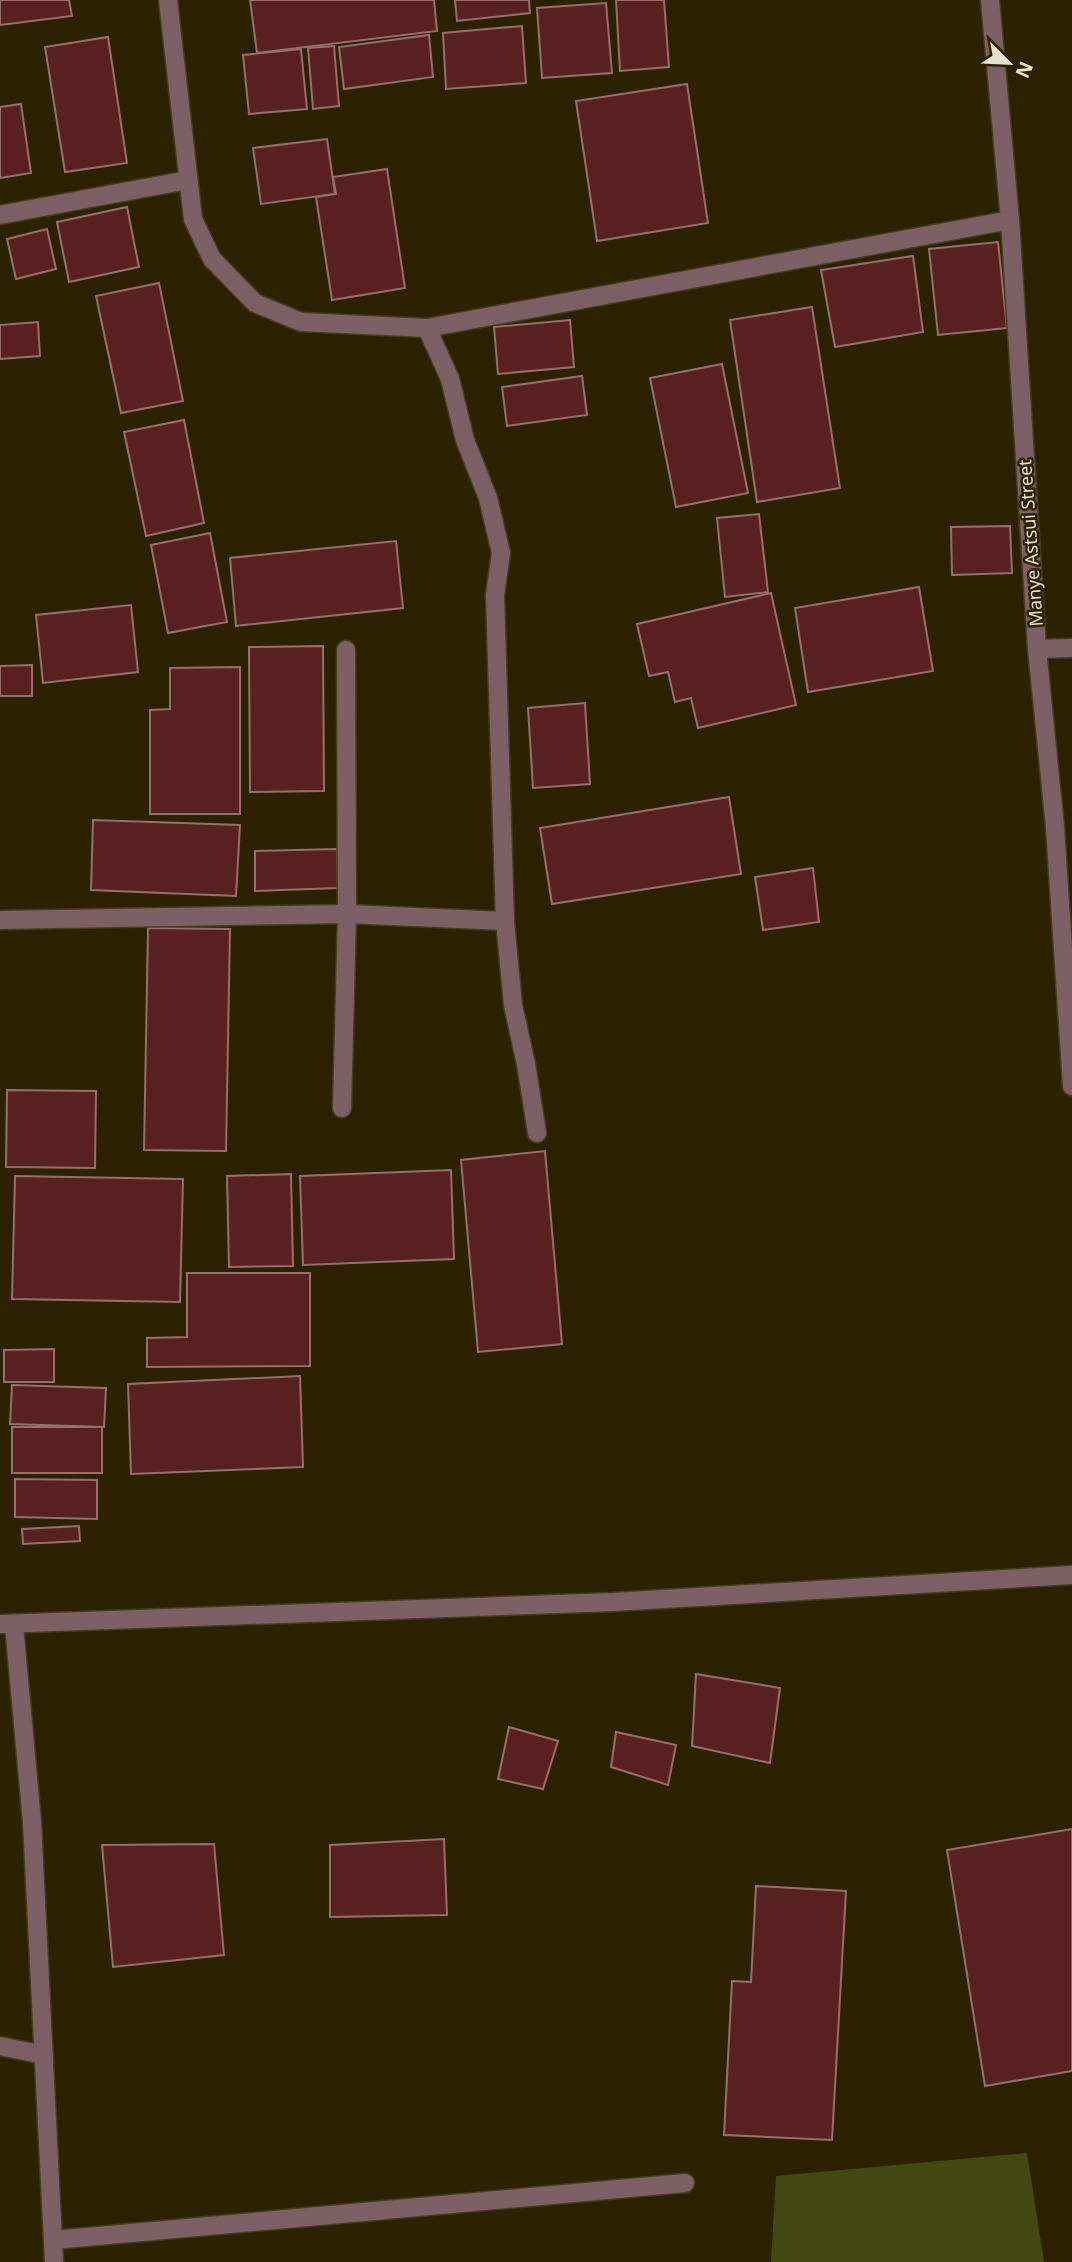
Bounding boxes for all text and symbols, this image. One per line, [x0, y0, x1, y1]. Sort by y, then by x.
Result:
north arrow [974, 28, 1044, 98]
text: N [1010, 58, 1040, 82]
street label: Manye Astsui Street [1012, 458, 1048, 627]

